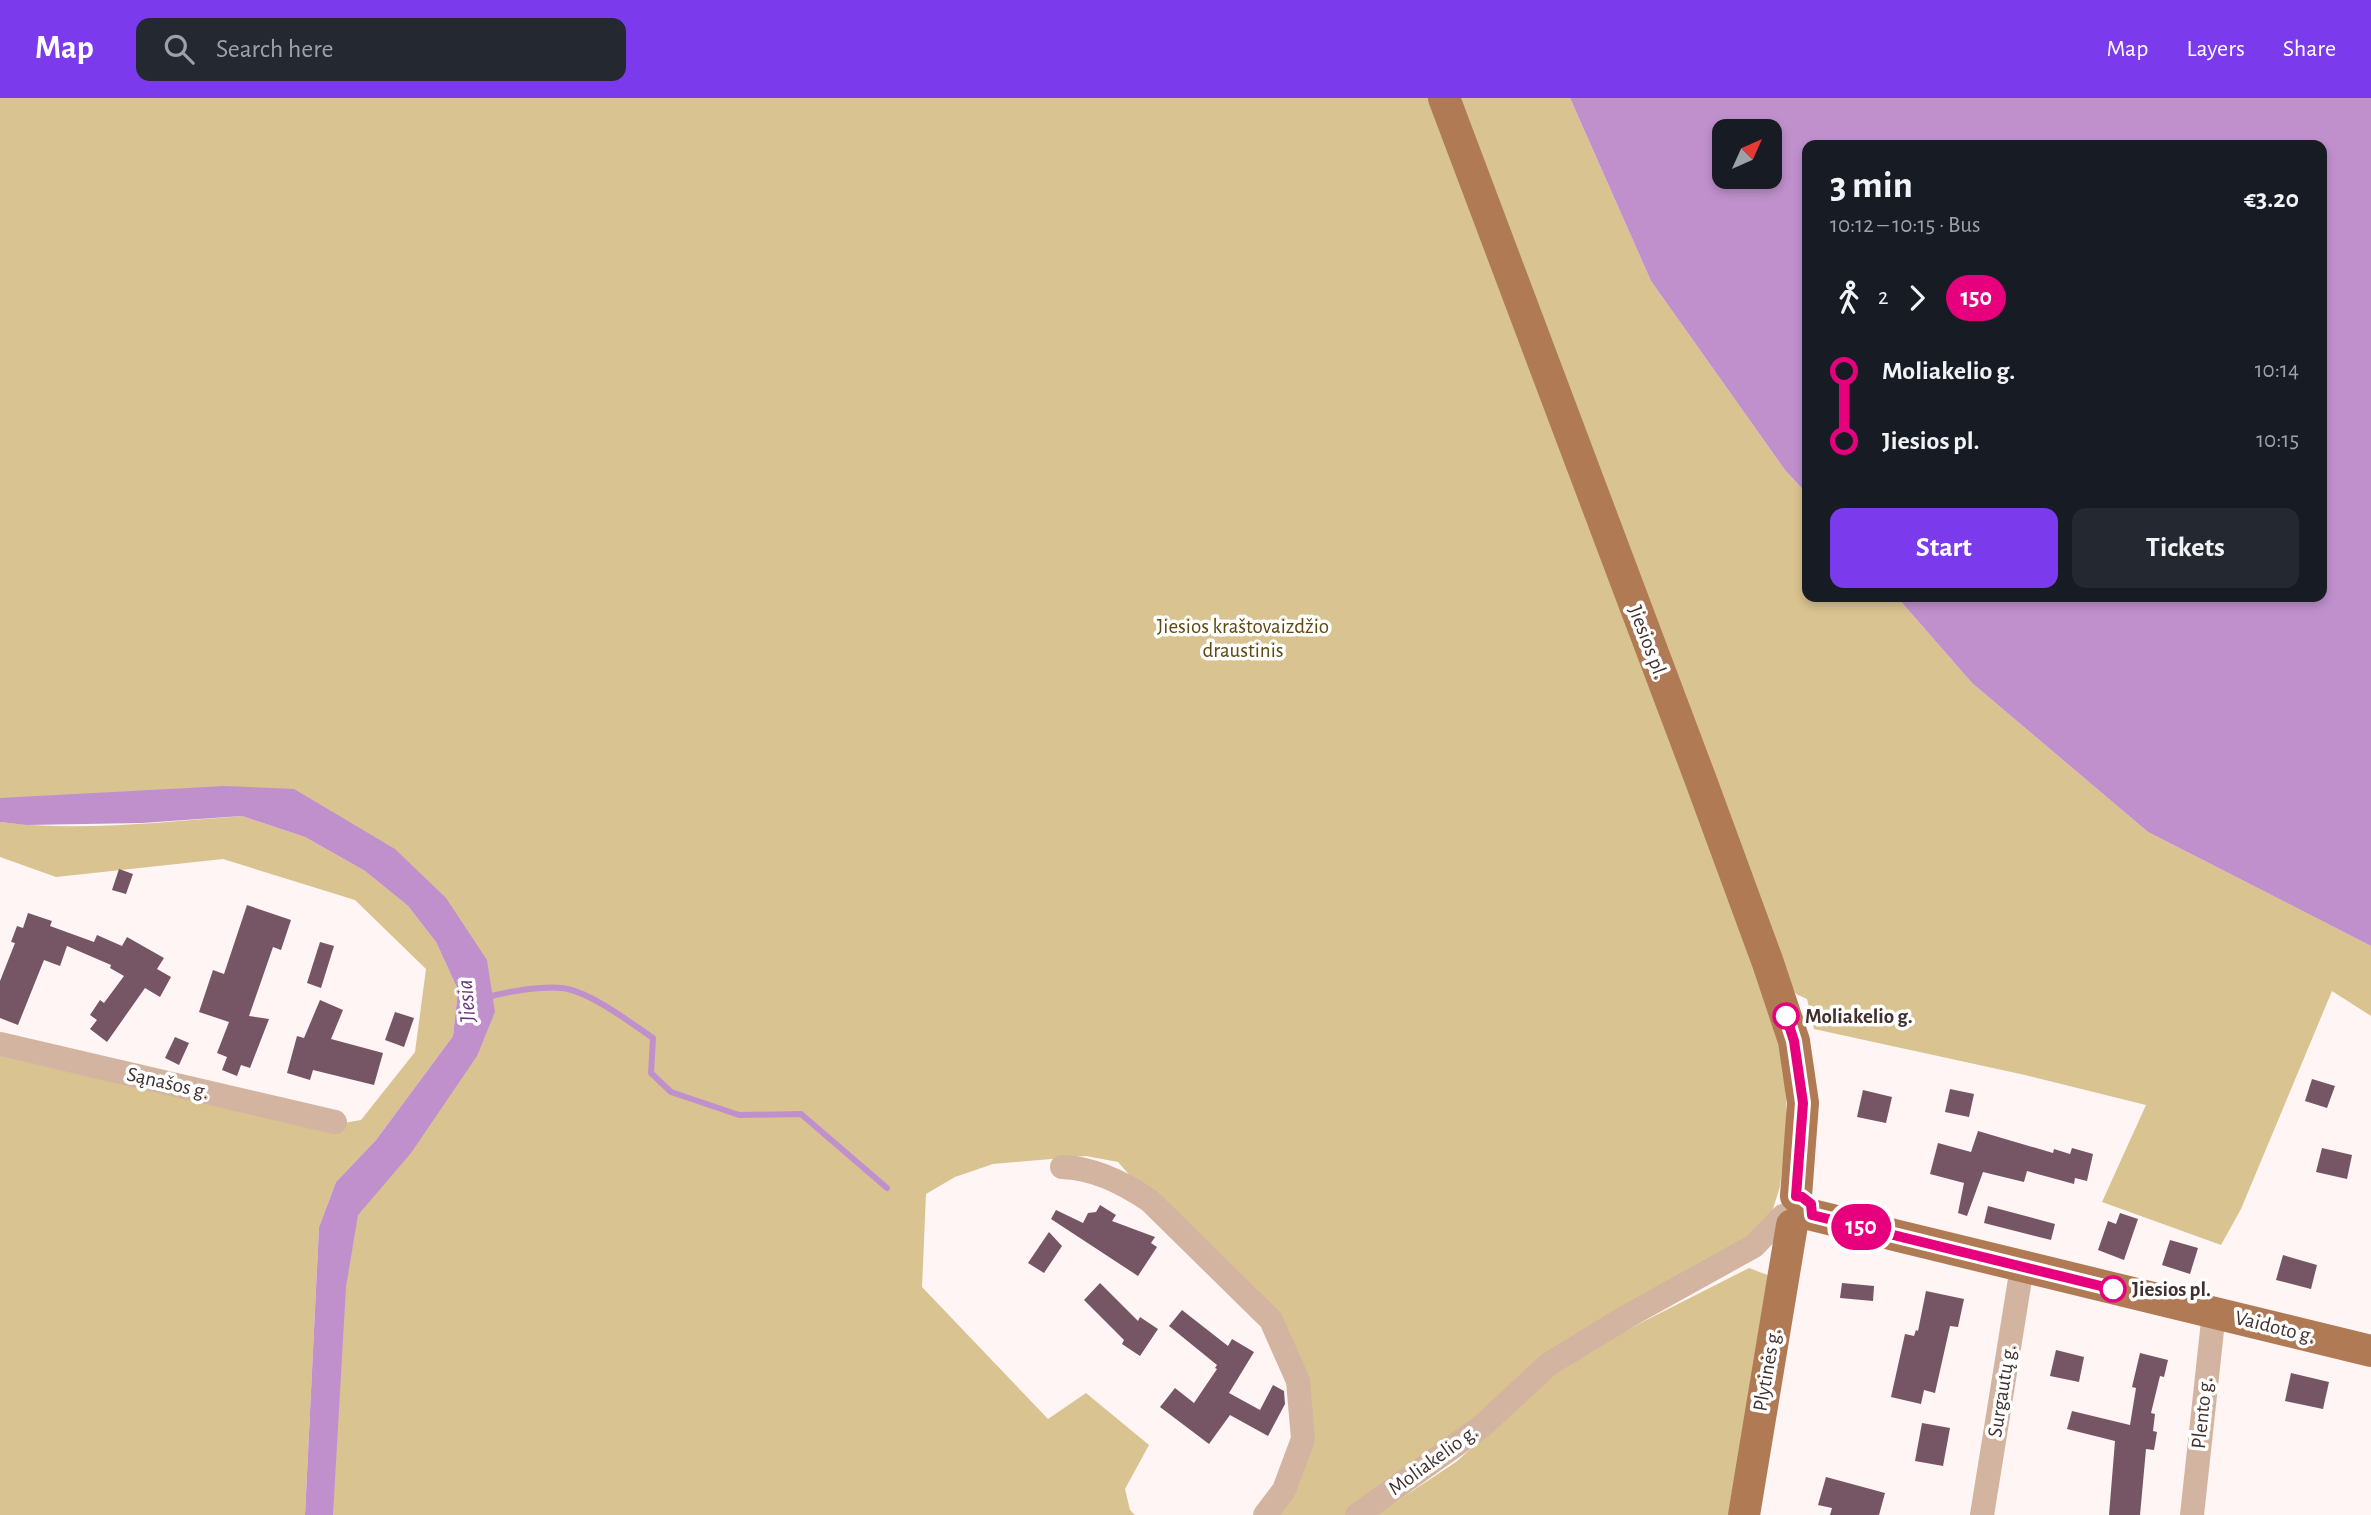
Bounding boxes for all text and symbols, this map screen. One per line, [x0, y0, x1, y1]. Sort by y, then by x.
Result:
search box [136, 18, 626, 81]
icon: search [160, 30, 198, 68]
text: Map [35, 32, 94, 65]
text: Search here [216, 36, 334, 62]
text: Map [2106, 37, 2148, 61]
text: Layers [2186, 37, 2245, 61]
text: Share [2283, 37, 2336, 61]
north arrow [1712, 119, 1782, 189]
map controls [1712, 119, 1782, 189]
text: 3 min [1830, 167, 1913, 205]
text: €3.20 [2244, 186, 2299, 212]
text: 10:12 – 10:15 · Bus [1830, 214, 1981, 237]
icon: walk [1830, 279, 1868, 317]
icon: forward [1898, 279, 1936, 317]
text: 2 [1878, 286, 1888, 309]
text: 150 [1960, 286, 1992, 310]
text: Moliakelio g. [1882, 358, 2015, 384]
text: 10:14 [2255, 359, 2299, 382]
text: Jiesios pl. [1882, 428, 1980, 454]
text: 10:15 [2256, 429, 2299, 452]
button: Start [1830, 508, 2058, 588]
button: Tickets [2072, 508, 2299, 588]
street label: Jiesios pl. [1625, 603, 1671, 681]
park label: Jiesios kraštovaizdžio draustinis [1157, 616, 1329, 661]
water label: Jiesia [454, 979, 480, 1024]
marker: Moliakelio g. [1773, 1003, 1799, 1029]
place label: Moliakelio g. [1805, 1006, 1913, 1027]
street label: Sąnašos g. [125, 1063, 211, 1103]
line badge: 150 [1821, 1204, 1901, 1250]
text: 150 [1845, 1215, 1877, 1239]
marker: Jiesios pl. [2100, 1276, 2126, 1302]
place label: Jiesios pl. [2132, 1279, 2211, 1300]
street label: Vaidoto g. [2233, 1307, 2317, 1347]
street label: Plytinės g. [1749, 1327, 1785, 1413]
street label: Surgautų g. [1984, 1343, 2020, 1439]
street label: Plento g. [2188, 1376, 2216, 1450]
street label: Moliakelio g. [1385, 1421, 1481, 1499]

